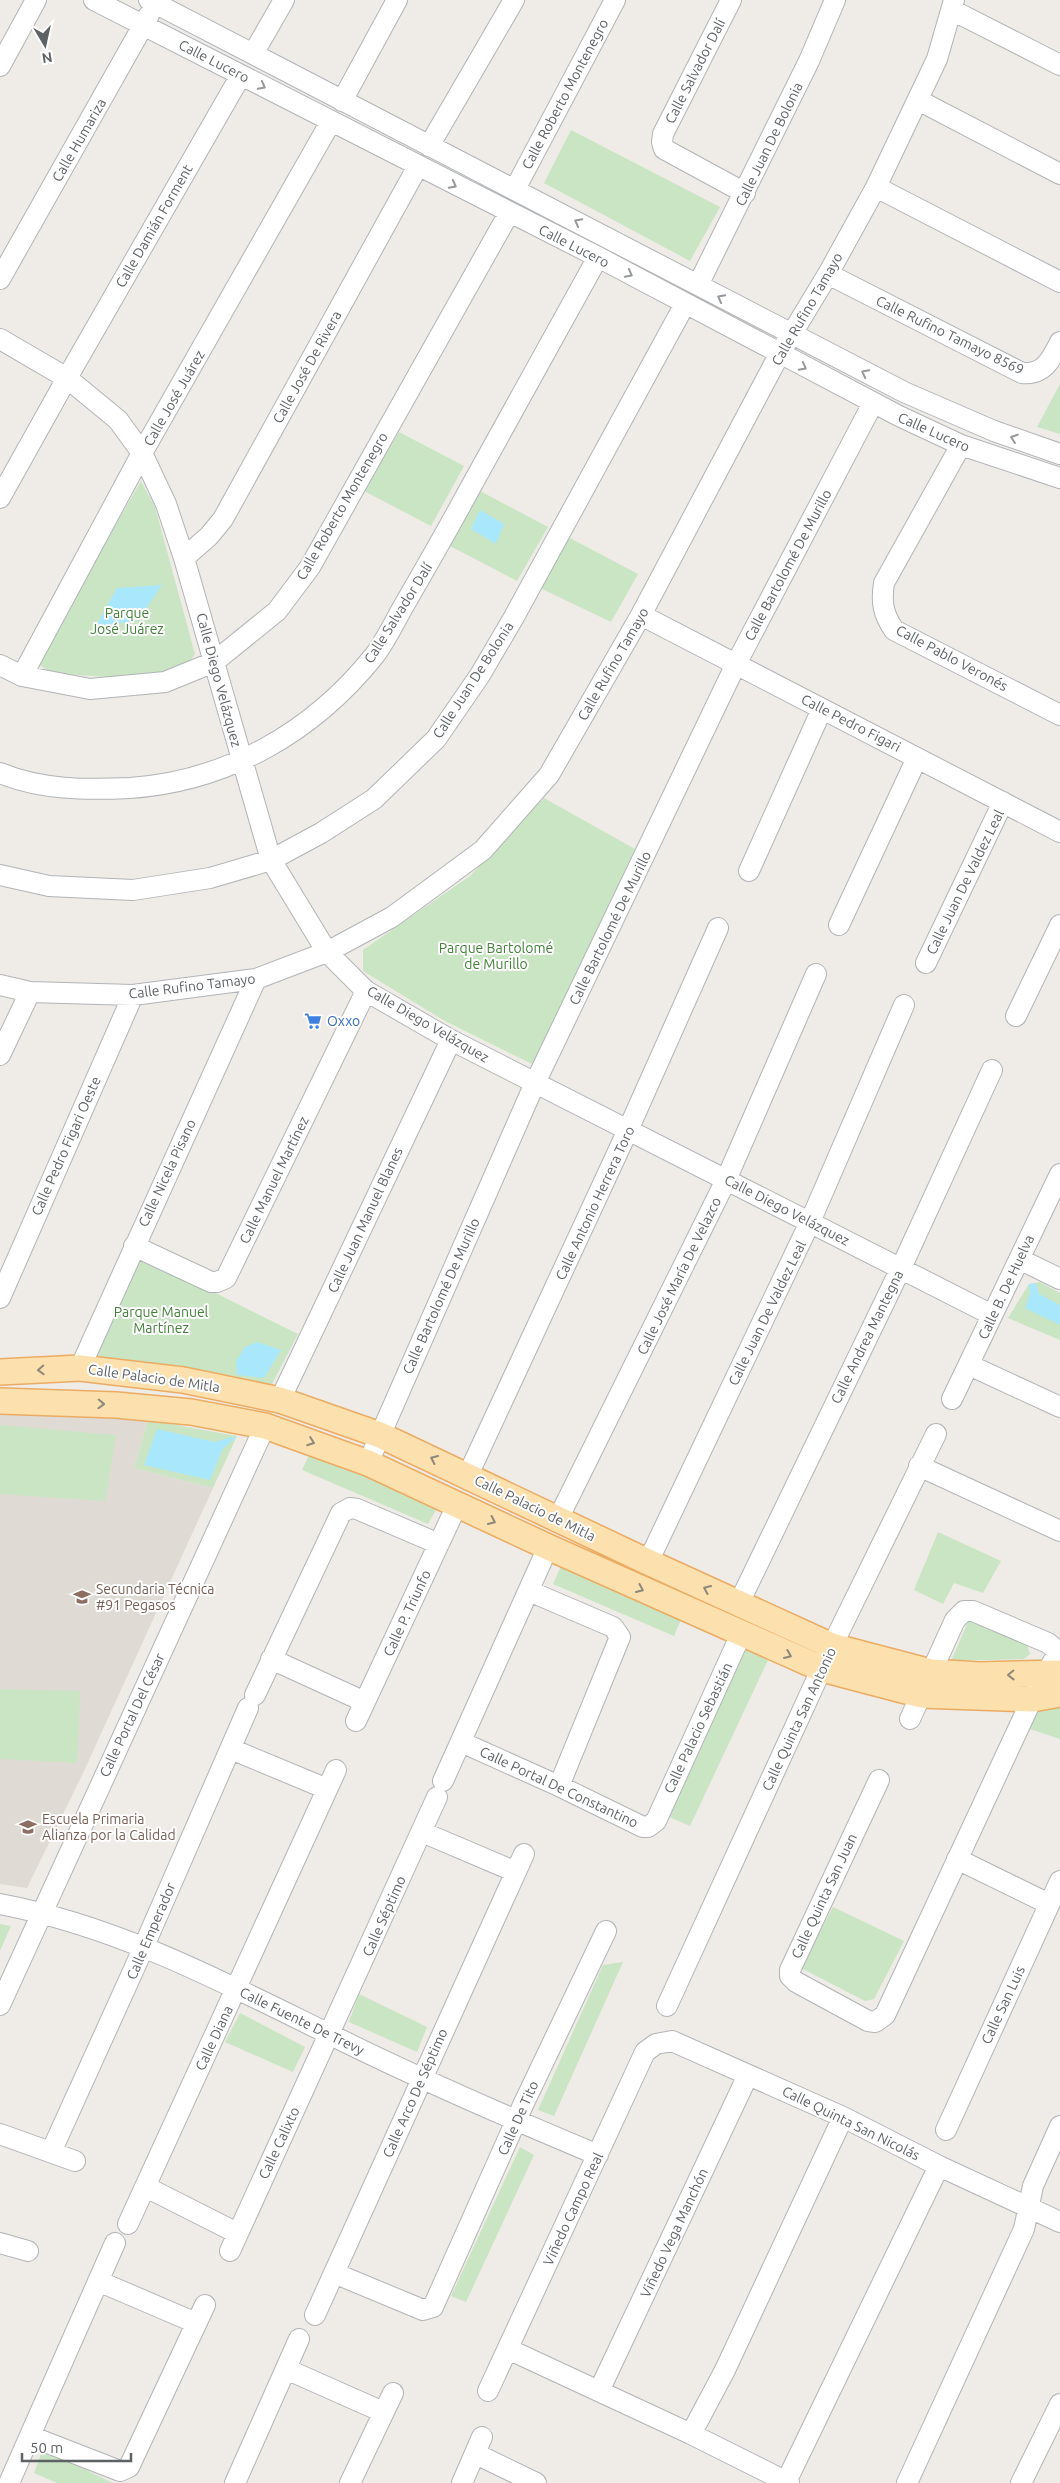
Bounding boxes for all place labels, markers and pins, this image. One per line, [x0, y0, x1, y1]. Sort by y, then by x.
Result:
supermarket icon: Oxxo [303, 1011, 323, 1031]
place label: Oxxo [327, 1013, 360, 1029]
place label: Secundaria Técnica #91 Pegasos [96, 1581, 214, 1613]
school or university icon: Secundaria Técnica #91 Pegasos [72, 1587, 92, 1607]
place label: Escuela Primaria Alianza por la Calidad [42, 1811, 176, 1843]
school or university icon: Escuela Primaria Alianza por la Calidad [18, 1817, 38, 1837]

